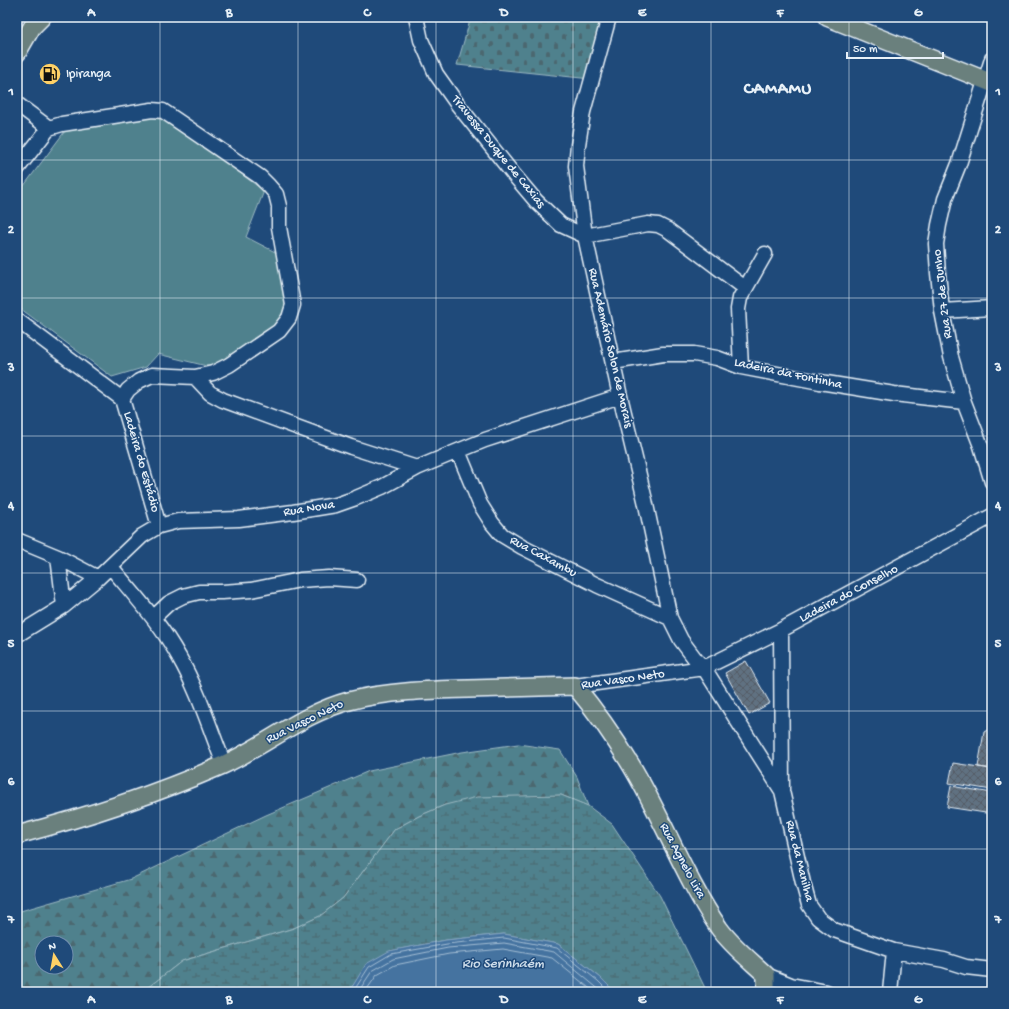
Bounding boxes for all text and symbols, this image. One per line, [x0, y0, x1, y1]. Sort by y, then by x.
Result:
text: A [86, 6, 96, 21]
text: B [225, 6, 234, 21]
text: C [362, 6, 372, 21]
text: D [499, 6, 509, 21]
text: E [638, 6, 647, 21]
text: F [776, 6, 785, 21]
text: G [914, 6, 923, 21]
scale bar [847, 34, 943, 60]
text: 50 m [853, 43, 878, 57]
fuel station icon: Ipiranga [37, 61, 63, 87]
place label: Ipiranga [66, 67, 112, 82]
district label: CAMAMU [743, 80, 812, 100]
text: 1 [7, 85, 14, 100]
text: 1 [994, 85, 1001, 100]
street label: Travessa Duque de Caxias [447, 92, 549, 212]
text: 2 [8, 223, 15, 238]
text: 2 [995, 223, 1002, 238]
street label: Rua 27 de Junho [930, 248, 956, 339]
street label: Rua Ademário Solon de Morais [584, 267, 636, 430]
street label: Ladeira da Fontinha [733, 355, 844, 393]
text: 3 [7, 361, 15, 376]
text: 3 [994, 361, 1002, 376]
street label: Ladeira do Estádio [119, 410, 163, 514]
street label: Rua Nova [282, 497, 336, 520]
text: 4 [7, 499, 15, 514]
text: 4 [994, 499, 1002, 514]
street label: Rua Caxambu [507, 533, 579, 581]
street label: Ladeira do Conselho [797, 562, 901, 626]
text: 5 [8, 637, 15, 652]
text: 5 [995, 637, 1002, 652]
street label: Rua Vasco Neto [580, 667, 666, 693]
street label: Rua Vasco Neto [264, 697, 346, 747]
text: 6 [8, 775, 15, 790]
text: 6 [995, 775, 1002, 790]
street label: Rua da Manilha [782, 819, 817, 904]
street label: Rua Agnelo Lira [656, 821, 709, 902]
text: 7 [7, 913, 16, 928]
text: 7 [994, 913, 1003, 928]
north arrow [34, 935, 74, 975]
text: N [48, 941, 57, 954]
water label: Rio Serinhaém [462, 956, 544, 973]
text: A [86, 993, 96, 1008]
text: B [225, 993, 234, 1008]
text: C [362, 993, 372, 1008]
text: D [499, 993, 509, 1008]
text: E [638, 993, 647, 1008]
text: F [776, 993, 785, 1008]
text: G [914, 993, 923, 1008]

